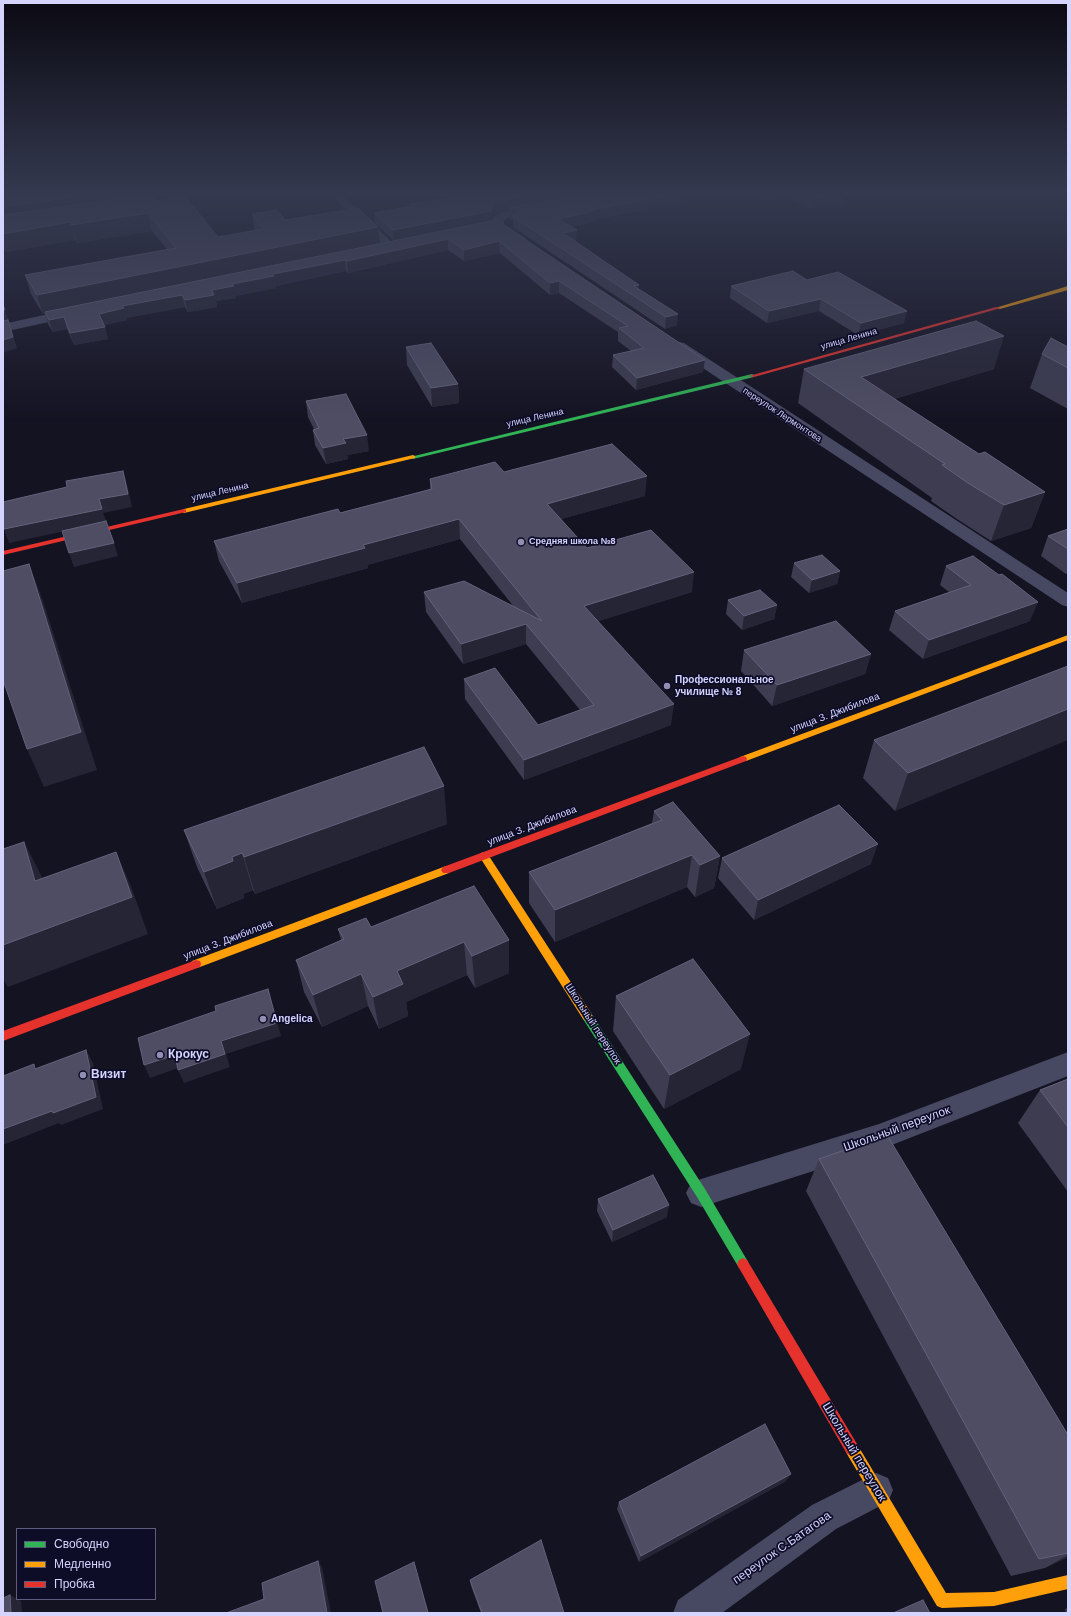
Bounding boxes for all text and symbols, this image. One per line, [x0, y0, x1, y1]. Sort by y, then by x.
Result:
street label: улица Ленина [820, 326, 878, 352]
street label: переулок Лермонтова [741, 386, 823, 444]
street label: улица Ленина [505, 406, 565, 430]
street label: улица Ленина [190, 480, 250, 504]
marker: Средняя школа №8 [516, 537, 526, 547]
place label: Средняя школа №8 [529, 537, 616, 547]
place label: Профессиональное училище № 8 [675, 674, 774, 698]
marker: Профессиональное училище № 8 [662, 681, 672, 691]
street label: улица З. Джибилова [789, 690, 881, 736]
street label: улица З. Джибилова [486, 803, 578, 849]
street label: улица З. Джибилова [182, 917, 274, 963]
street label: Школьный переулок [562, 981, 624, 1067]
place label: Angelica [271, 1013, 313, 1025]
marker: Angelica [258, 1014, 268, 1024]
place label: Крокус [168, 1048, 209, 1062]
marker: Крокус [155, 1050, 165, 1060]
place label: Визит [91, 1068, 126, 1082]
marker: Визит [78, 1070, 88, 1080]
street label: Школьный переулок [842, 1103, 952, 1155]
street label: Школьный переулок [819, 1400, 889, 1504]
street label: переулок С.Батагова [730, 1509, 834, 1587]
legend [16, 1528, 156, 1600]
text: Свободно [54, 1537, 109, 1551]
text: Медленно [54, 1557, 111, 1571]
text: Пробка [54, 1577, 95, 1591]

